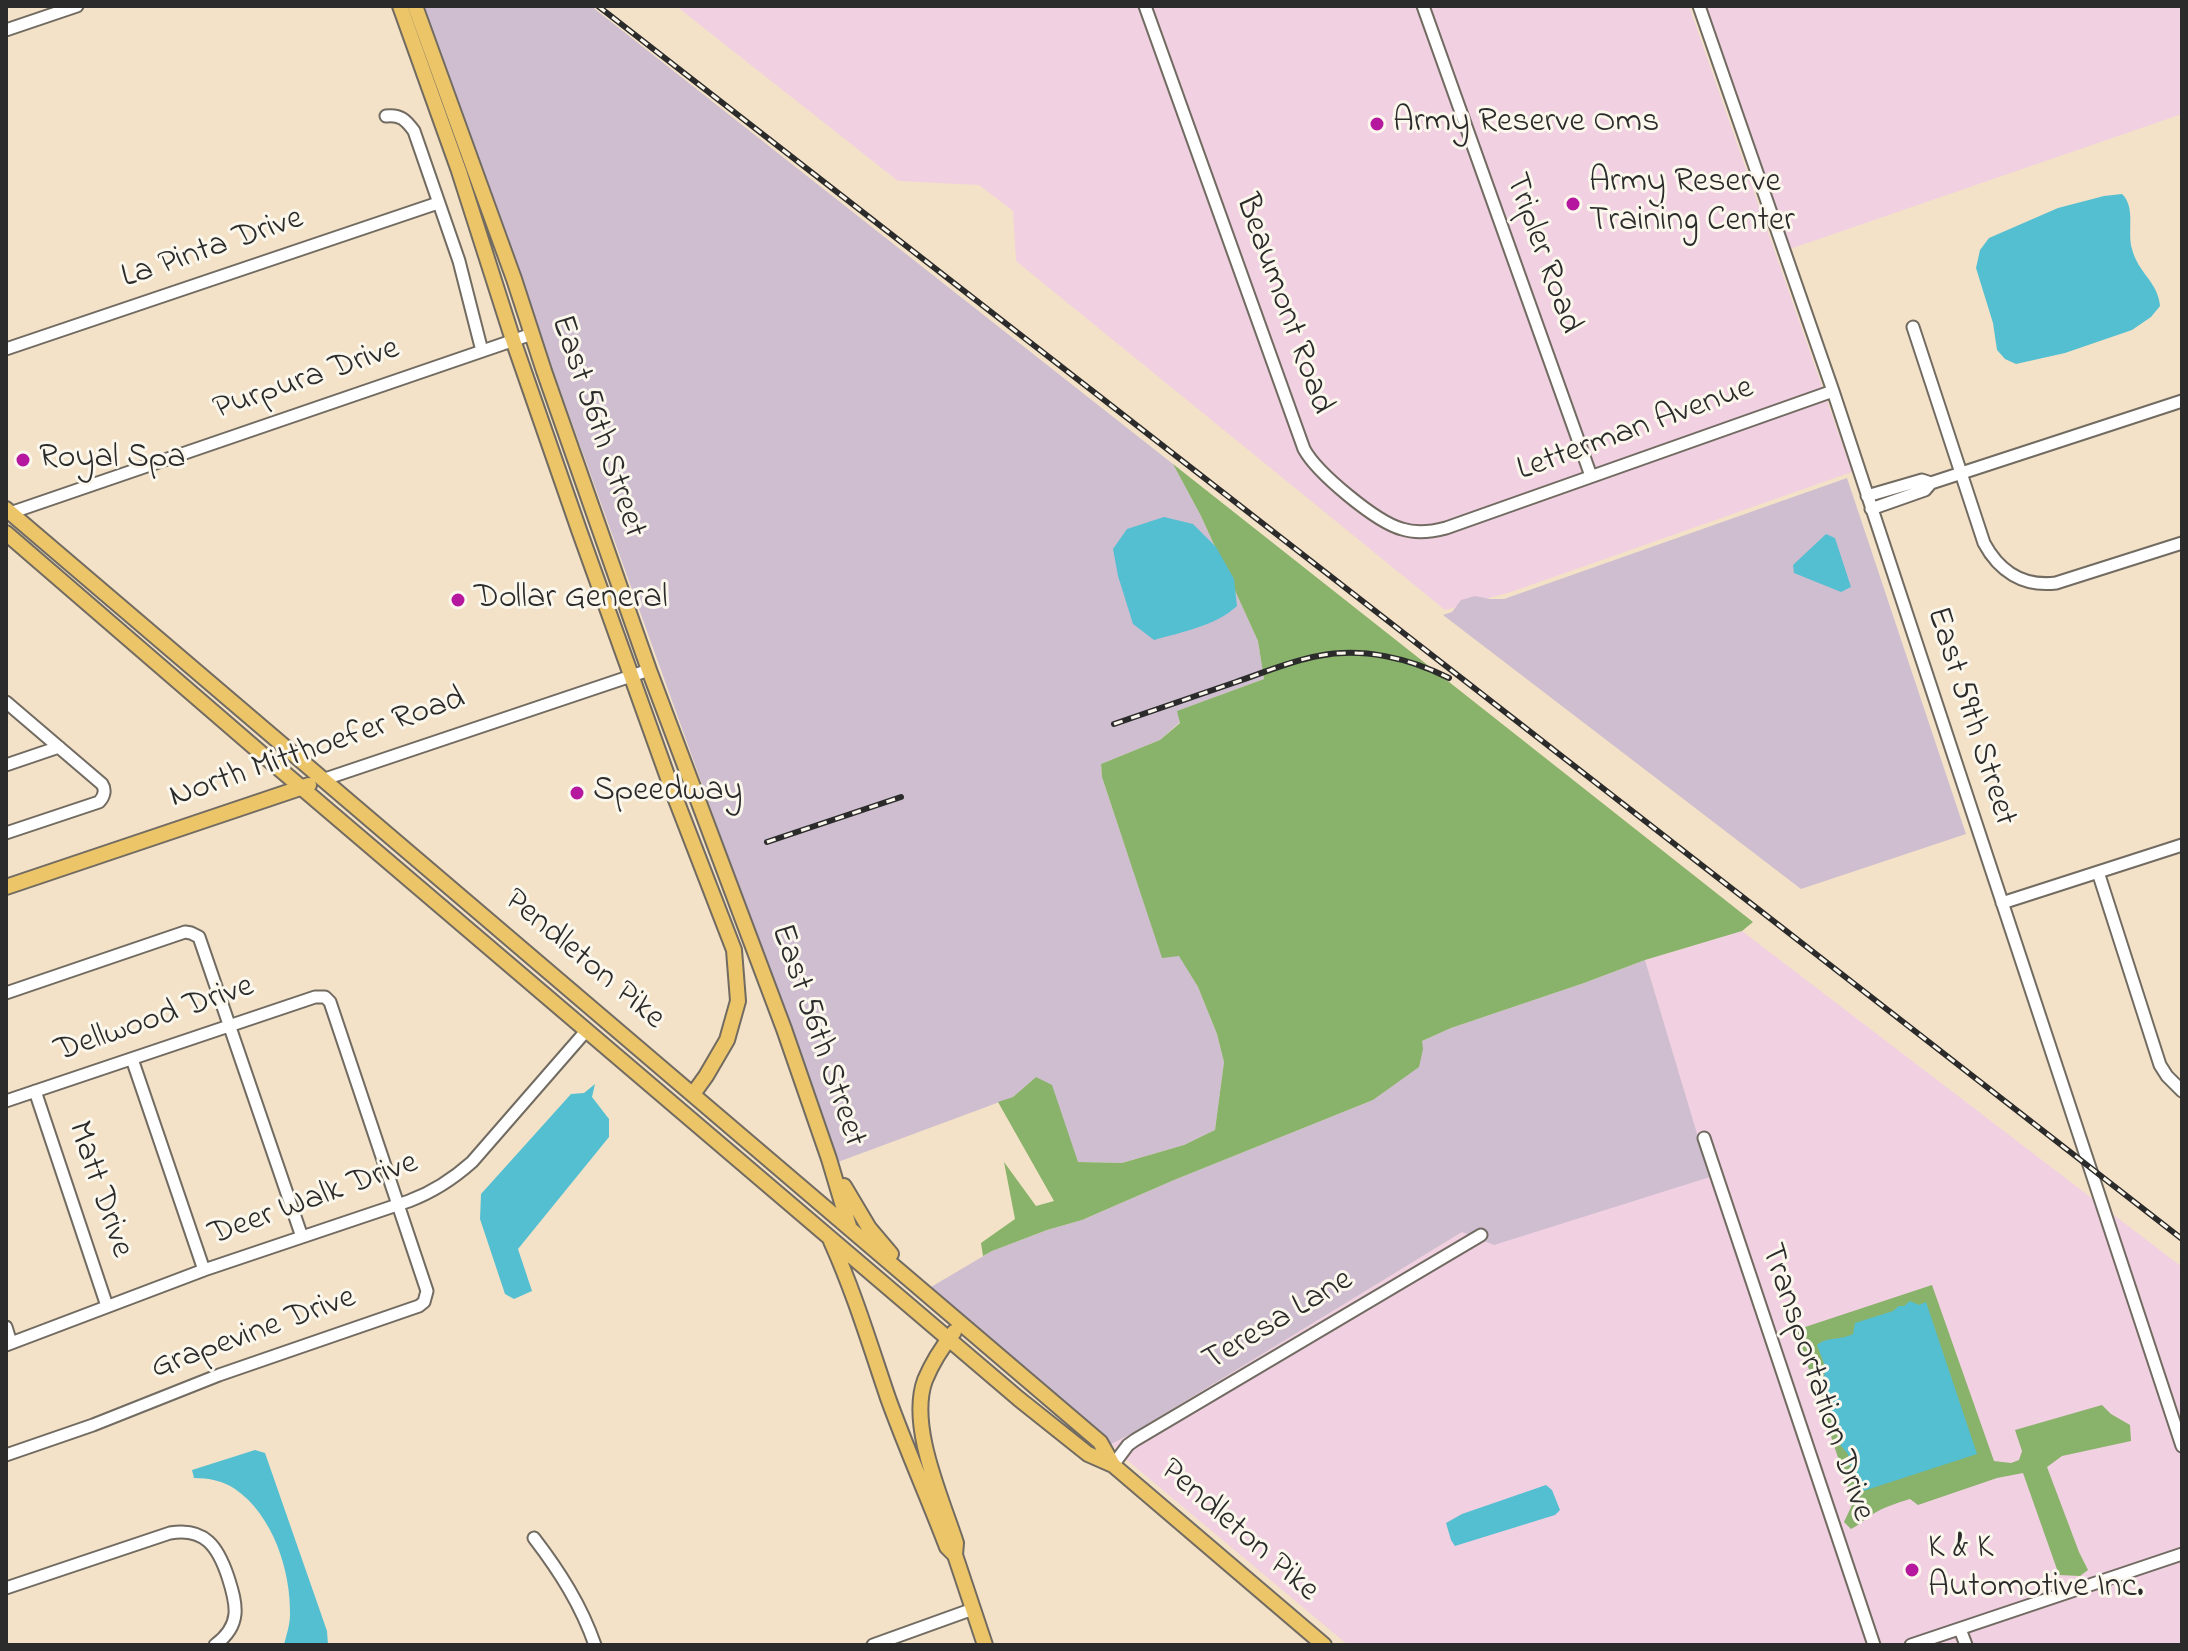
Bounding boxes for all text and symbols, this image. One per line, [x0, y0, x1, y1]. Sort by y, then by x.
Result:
place label: Army Reserve Oms [1393, 104, 1659, 144]
marker: Army Reserve Oms [1368, 115, 1386, 133]
place label: Army Reserve Training Center [1589, 164, 1795, 244]
street label: Tripler Road [1493, 168, 1589, 340]
street label: Beaumont Road [1223, 190, 1341, 420]
marker: Army Reserve Training Center [1564, 195, 1582, 213]
street label: La Pinta Drive [117, 200, 309, 300]
street label: East 56th Street [539, 311, 653, 543]
street label: Purpura Drive [209, 330, 405, 432]
street label: Letterman Avenue [1512, 369, 1760, 493]
place label: Royal Spa [39, 440, 186, 480]
marker: Royal Spa [14, 451, 32, 469]
place label: Dollar General [474, 580, 668, 620]
marker: Dollar General [449, 591, 467, 609]
street label: East 59th Street [1914, 602, 2024, 832]
street label: North Mitthoefer Road [165, 680, 471, 820]
place label: Speedway [593, 773, 742, 813]
marker: Speedway [568, 784, 586, 802]
street label: Pendleton Pike [494, 882, 672, 1040]
street label: East 56th Street [759, 920, 873, 1152]
street label: Dellwood Drive [50, 968, 260, 1074]
street label: Matt Drive [56, 1117, 140, 1263]
street label: Deer Walk Drive [204, 1144, 424, 1258]
street label: Transportation Drive [1748, 1239, 1882, 1527]
street label: Teresa Lane [1197, 1261, 1361, 1383]
street label: Grapevine Drive [146, 1279, 362, 1391]
street label: Pendleton Pike [1150, 1452, 1326, 1612]
place label: K & K Automotive Inc. [1928, 1530, 2144, 1610]
marker: K & K Automotive Inc. [1903, 1561, 1921, 1579]

